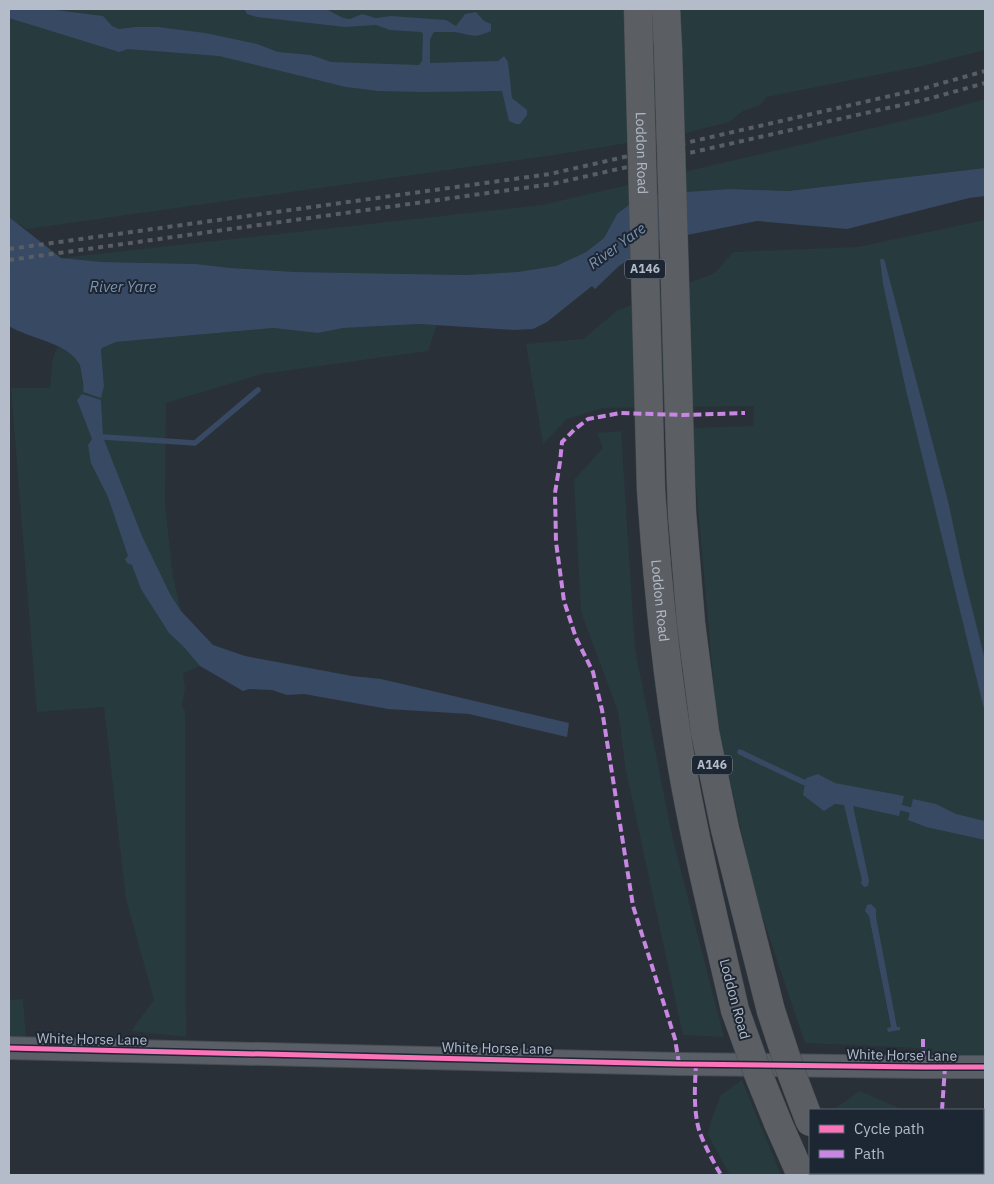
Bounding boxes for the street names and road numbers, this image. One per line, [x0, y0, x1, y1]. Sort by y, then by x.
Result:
street label: Loddon Road [632, 112, 652, 194]
road number: A146 [625, 260, 665, 278]
street label: Loddon Road [647, 559, 673, 643]
road number: A146 [692, 756, 732, 774]
street label: Loddon Road [716, 957, 754, 1041]
street label: White Horse Lane [37, 1029, 148, 1049]
street label: White Horse Lane [442, 1038, 553, 1058]
street label: White Horse Lane [847, 1045, 958, 1065]

